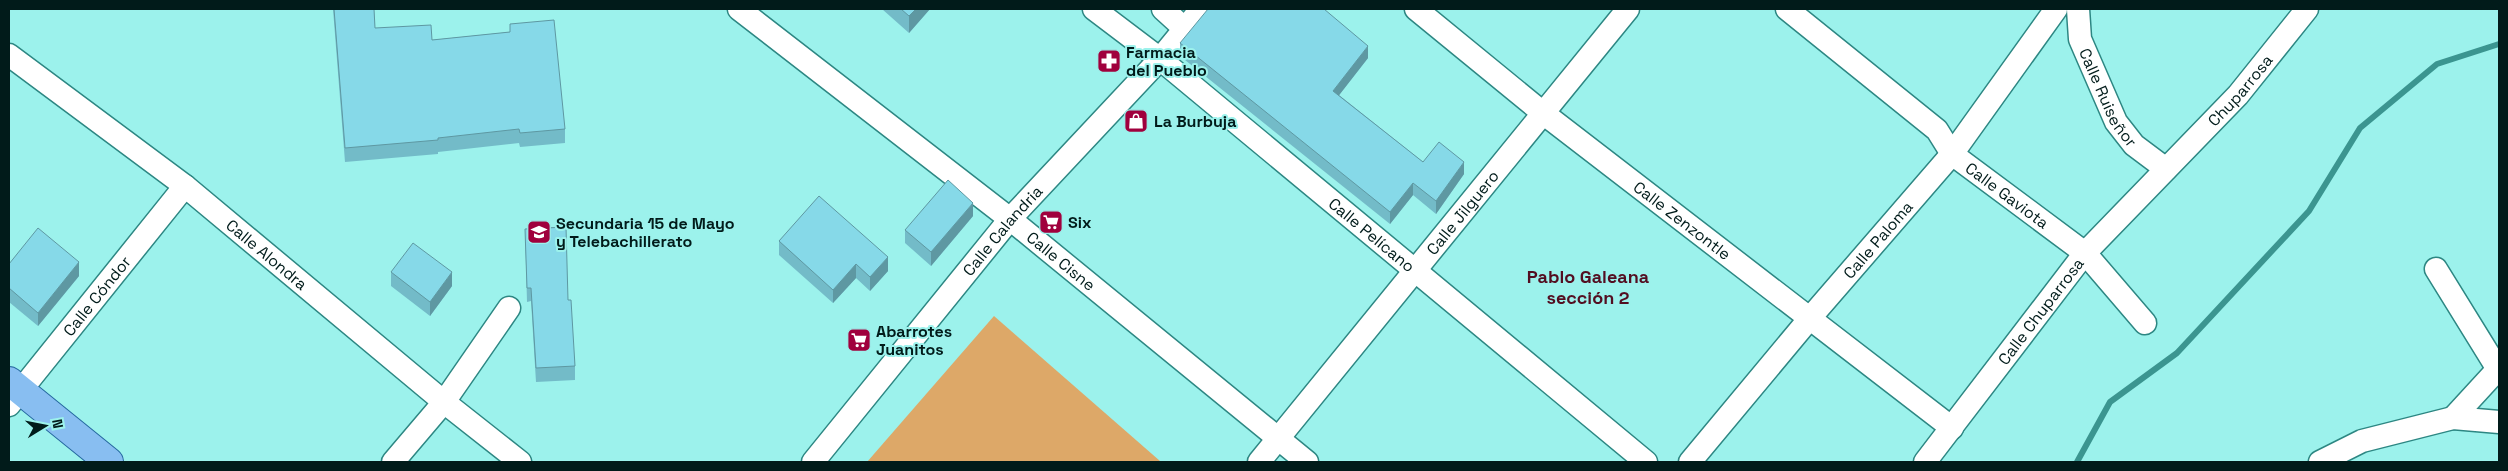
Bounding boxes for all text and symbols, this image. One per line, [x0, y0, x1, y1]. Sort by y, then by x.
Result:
place label: Farmacia del Pueblo [1126, 42, 1207, 81]
street label: Calle Ruiseñor [2074, 45, 2142, 151]
pharmacy icon: Farmacia del Pueblo [1096, 48, 1122, 74]
street label: Chuparrosa [2203, 50, 2277, 131]
shop icon: La Burbuja [1123, 108, 1149, 134]
place label: La Burbuja [1154, 111, 1236, 132]
street label: Calle Gaviota [1961, 158, 2053, 234]
street label: Calle Jilguero [1422, 166, 1504, 259]
street label: Calle Zenzontle [1629, 177, 1735, 265]
street label: Calle Calandria [958, 181, 1047, 280]
street label: Calle Pelícano [1324, 193, 1419, 277]
street label: Calle Paloma [1839, 197, 1918, 283]
supermarket icon: Six [1038, 209, 1064, 235]
place label: Six [1068, 212, 1092, 233]
place label: Secundaria 15 de Mayo y Telebachillerato [556, 213, 735, 252]
street label: Calle Alondra [222, 215, 312, 295]
school or university icon: Secundaria 15 de Mayo y Telebachillerato [526, 219, 552, 245]
street label: Calle Cisne [1022, 227, 1100, 296]
street label: Calle Cóndor [58, 252, 136, 341]
street label: Calle Chuparrosa [1993, 254, 2089, 369]
district label: Pablo Galeana sección 2 [1527, 265, 1650, 309]
place label: Abarrotes Juanitos [876, 321, 952, 360]
supermarket icon: Abarrotes Juanitos [846, 327, 872, 353]
north arrow [20, 401, 70, 451]
text: N [48, 418, 67, 430]

